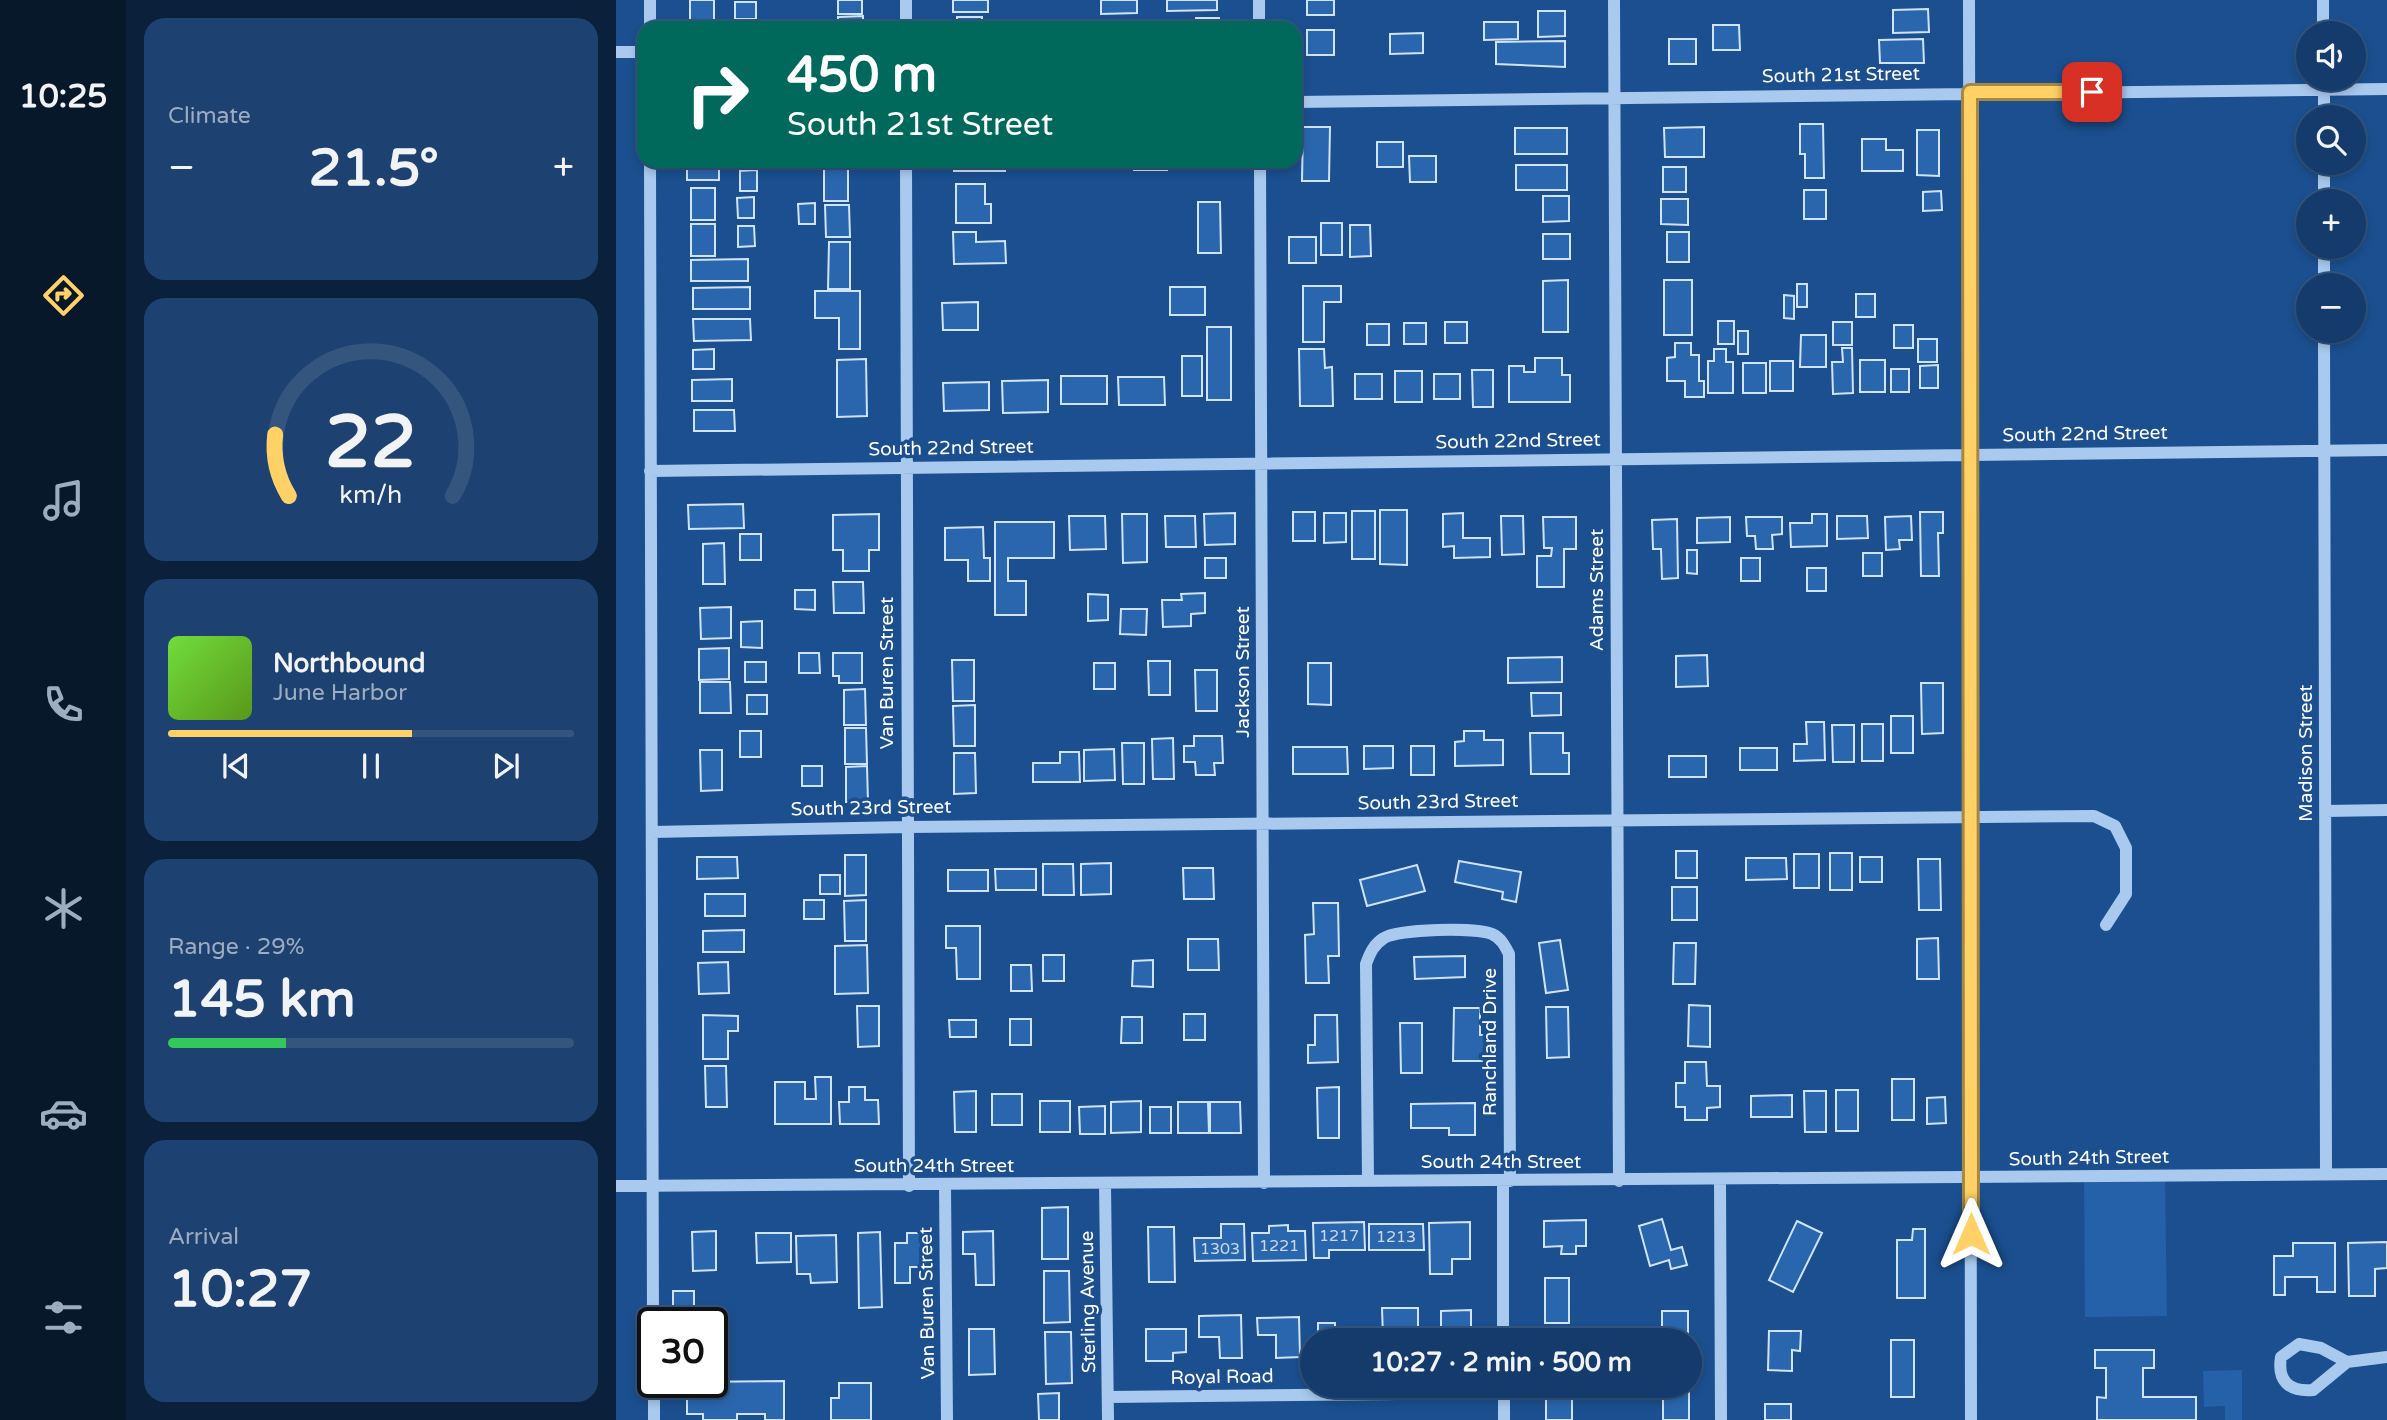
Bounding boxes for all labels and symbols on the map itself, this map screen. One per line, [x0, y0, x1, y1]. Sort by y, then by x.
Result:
pin [2062, 62, 2122, 122]
street label: South 21st Street [1762, 63, 1920, 87]
street label: South 22nd Street [2002, 422, 2168, 446]
street label: South 22nd Street [1435, 429, 1601, 453]
street label: South 22nd Street [868, 436, 1034, 460]
street label: Adams Street [1586, 529, 1608, 651]
street label: Van Buren Street [876, 597, 898, 749]
street label: Jackson Street [1232, 606, 1254, 738]
street label: Madison Street [2295, 684, 2317, 822]
street label: South 23rd Street [1357, 790, 1519, 814]
street label: South 23rd Street [790, 796, 952, 820]
street label: Ranchland Drive [1479, 968, 1501, 1116]
street label: South 24th Street [2009, 1146, 2169, 1170]
street label: South 24th Street [1421, 1151, 1581, 1173]
street label: South 24th Street [854, 1155, 1014, 1177]
position arrow [1934, 1197, 2008, 1271]
house number: 1217 [1319, 1226, 1359, 1246]
street label: Van Buren Street [915, 1227, 939, 1379]
house number: 1213 [1376, 1227, 1416, 1247]
street label: Sterling Avenue [1076, 1231, 1100, 1373]
house number: 1221 [1259, 1236, 1299, 1256]
house number: 1303 [1200, 1239, 1240, 1259]
speed limit sign: 30 [637, 1307, 728, 1398]
street label: Royal Road [1170, 1365, 1274, 1389]

